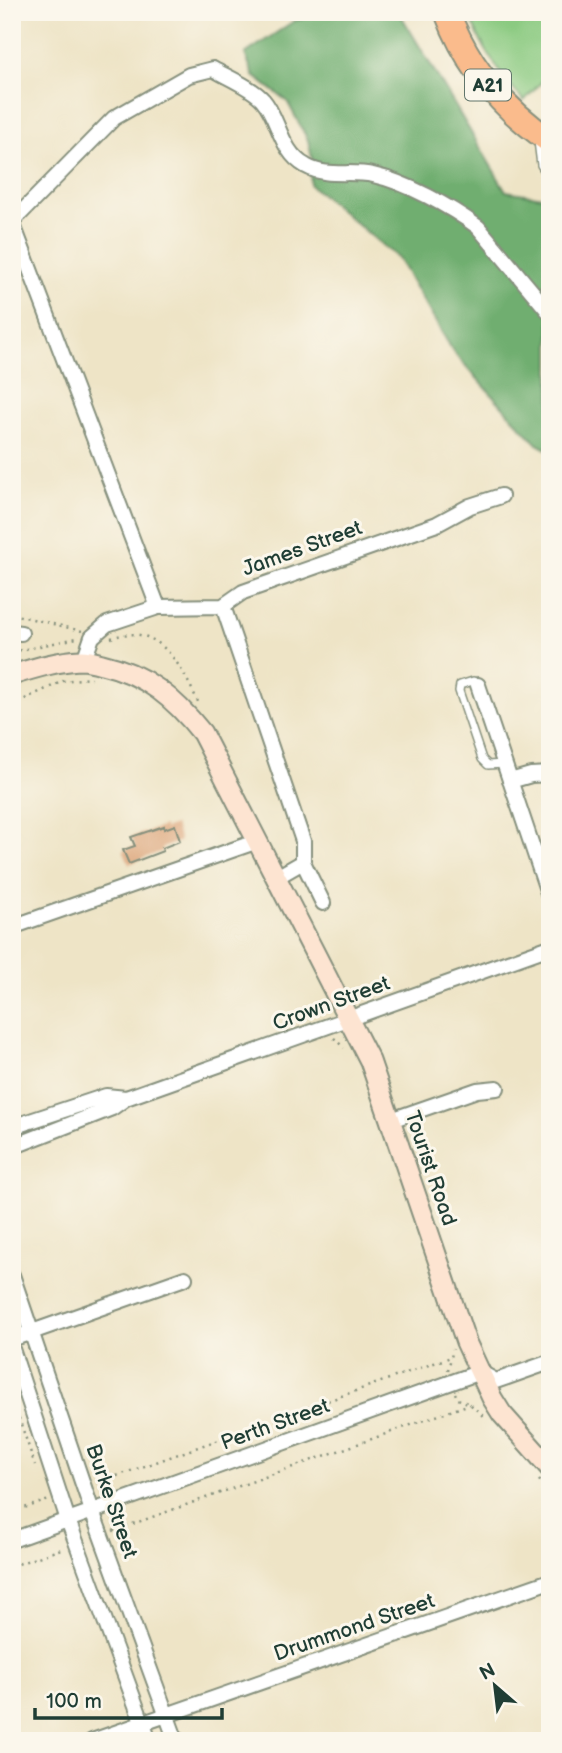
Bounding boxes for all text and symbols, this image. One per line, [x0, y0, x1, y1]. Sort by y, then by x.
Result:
road number: A21 [465, 69, 511, 100]
street label: James Street [239, 515, 366, 582]
street label: Crown Street [269, 971, 394, 1036]
street label: Tourist Road [399, 1108, 462, 1229]
street label: Perth Street [218, 1393, 333, 1456]
street label: Burke Street [80, 1441, 143, 1562]
street label: Drummond Street [271, 1588, 438, 1667]
north arrow [461, 1652, 530, 1722]
text: N [476, 1659, 499, 1686]
scale bar [35, 1676, 222, 1720]
text: 100 m [46, 1689, 102, 1714]

